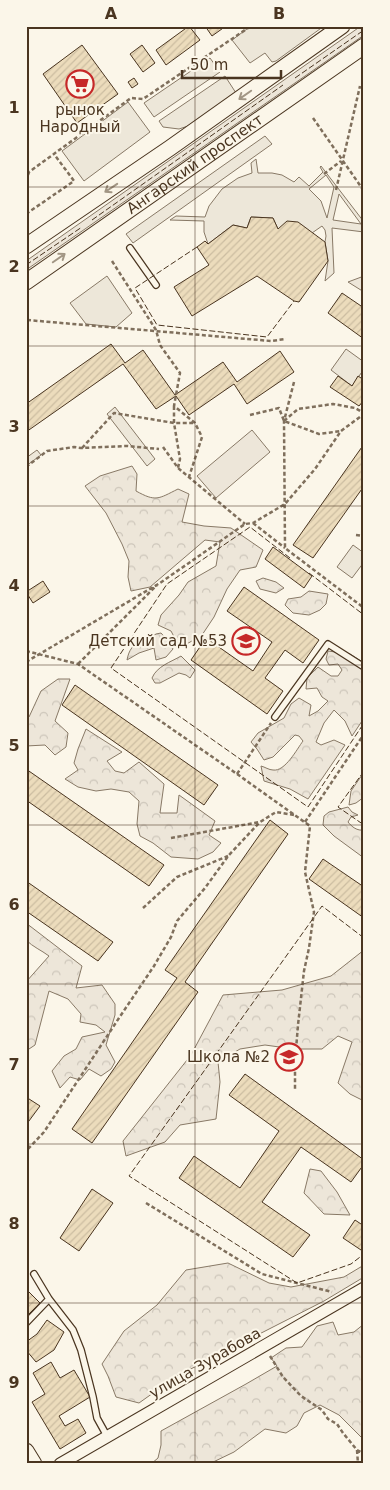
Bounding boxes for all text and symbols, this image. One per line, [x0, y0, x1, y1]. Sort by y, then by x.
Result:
text: A [105, 4, 118, 23]
text: B [273, 4, 285, 23]
scale bar [182, 48, 281, 80]
text: 50 m [190, 56, 228, 74]
supermarket icon: рынок Народный [65, 69, 95, 99]
one-way arrow [238, 90, 252, 100]
text: 1 [8, 98, 20, 117]
place label: рынок Народный [40, 101, 120, 136]
street label: Ангарский проспект [123, 110, 267, 218]
one-way arrow [105, 183, 119, 193]
one-way arrow [52, 253, 66, 263]
text: 2 [8, 257, 20, 276]
text: 3 [8, 417, 20, 436]
text: 4 [8, 576, 20, 595]
school or university icon: Детский сад №53 [231, 626, 261, 656]
place label: Детский сад №53 [88, 632, 227, 650]
text: 5 [8, 736, 20, 755]
text: 6 [8, 895, 20, 914]
school or university icon: Школа №2 [274, 1042, 304, 1072]
place label: Школа №2 [187, 1048, 270, 1066]
text: 7 [8, 1055, 20, 1074]
text: 8 [8, 1214, 20, 1233]
street label: улица Зурабова [146, 1324, 264, 1402]
text: 9 [8, 1373, 20, 1392]

